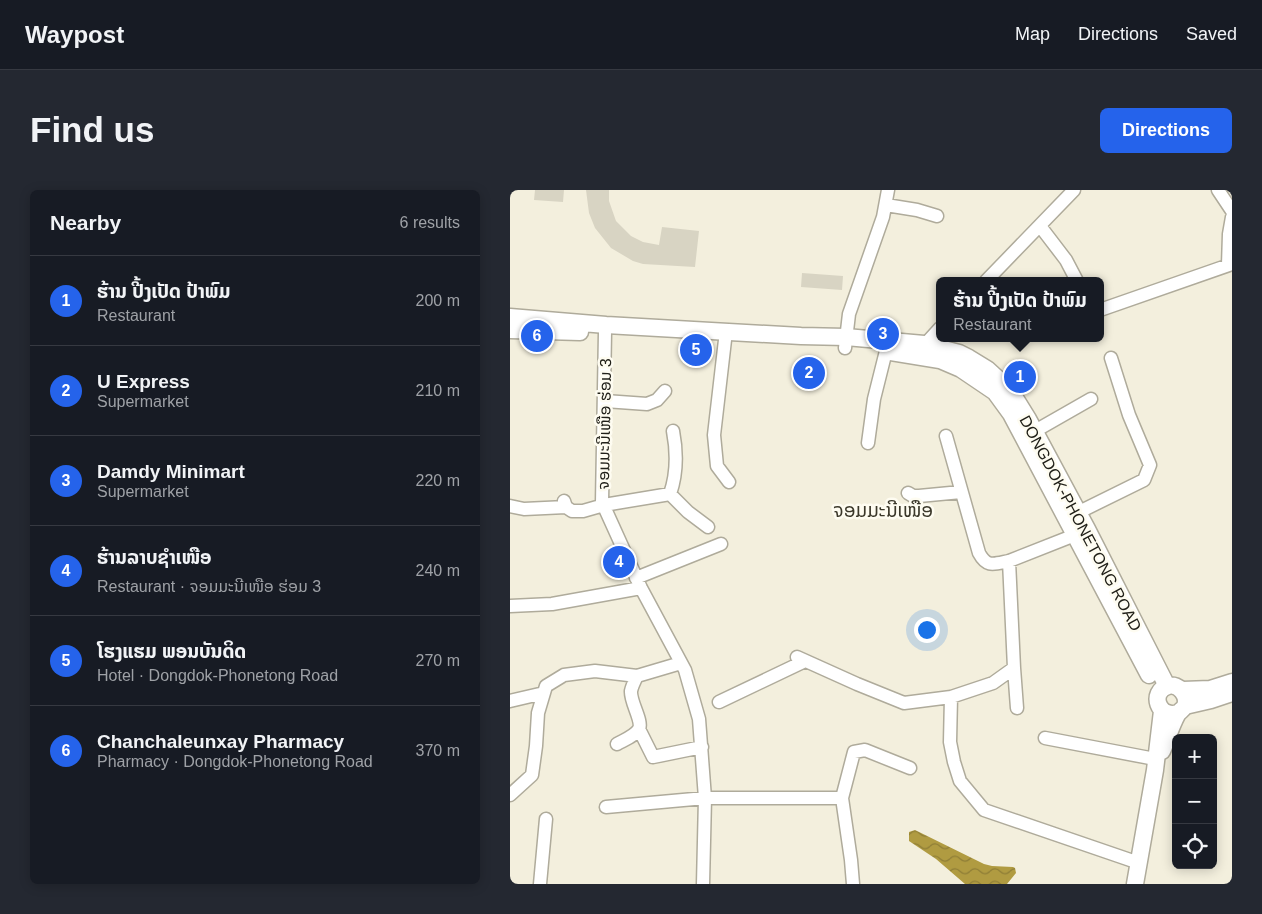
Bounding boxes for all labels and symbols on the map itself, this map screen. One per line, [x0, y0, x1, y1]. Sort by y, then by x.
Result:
pin: 3 [867, 315, 899, 353]
pin: 6 [521, 317, 553, 355]
pin: 5 [680, 331, 712, 369]
pin: 2 [793, 354, 825, 392]
street label: ຈອມມະນີເໜືອ ຮ່ອມ 3 [595, 358, 614, 490]
pin: 1 [1004, 358, 1036, 396]
street label: DONGDOK-PHONETONG ROAD [1016, 413, 1145, 634]
district label: ຈອມມະນີເໜືອ [833, 499, 933, 521]
pin: 4 [603, 543, 635, 581]
your location [914, 617, 940, 643]

